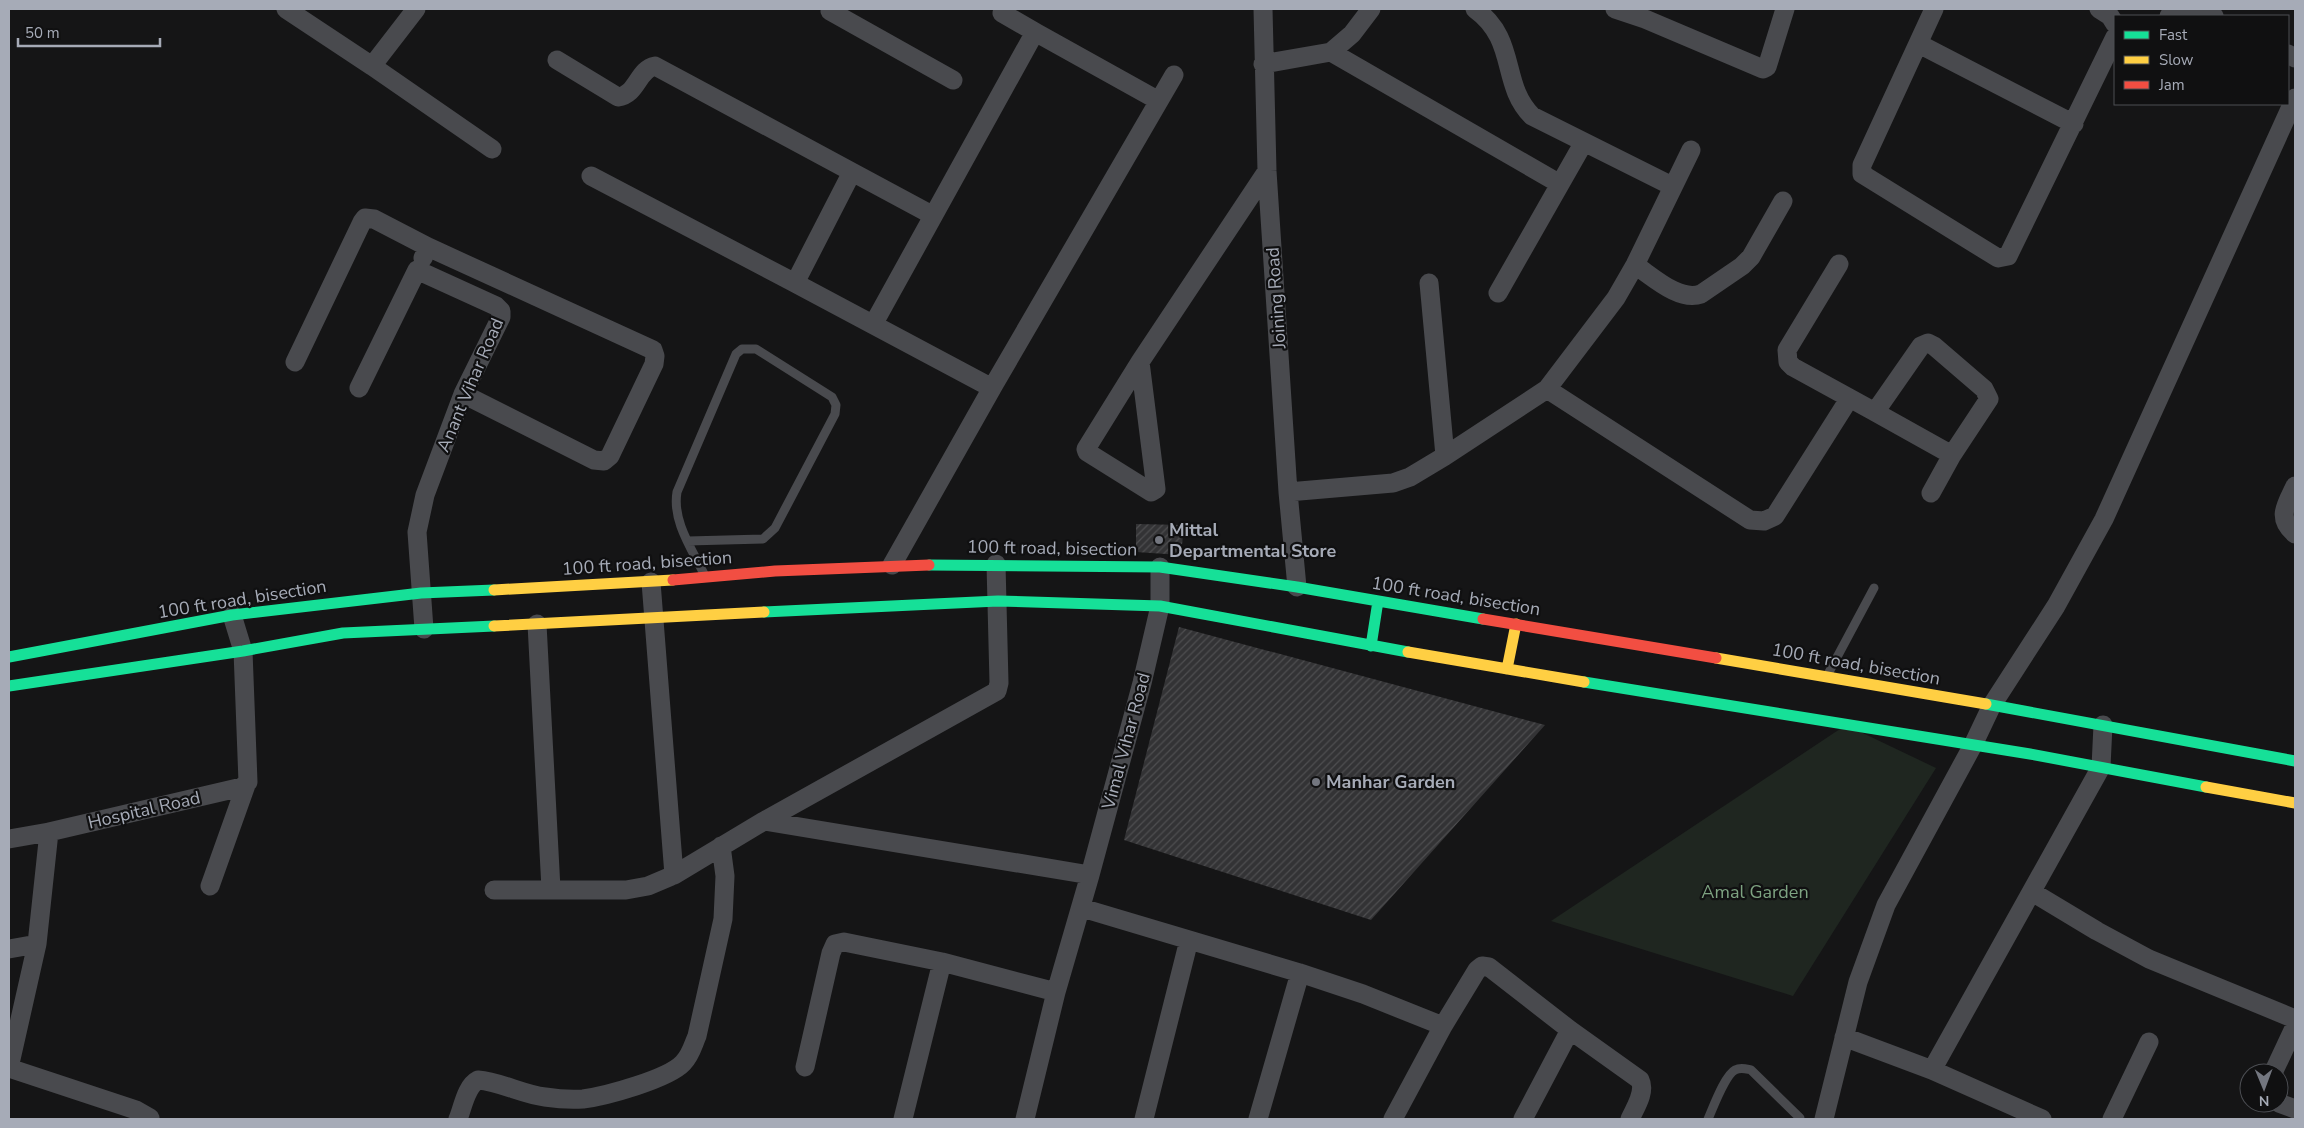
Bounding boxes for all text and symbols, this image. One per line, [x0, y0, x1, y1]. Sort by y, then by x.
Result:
scale bar [18, 15, 160, 47]
legend [2114, 15, 2289, 105]
text: 50 m [25, 23, 60, 43]
text: Fast [2159, 25, 2188, 45]
text: Slow [2159, 50, 2194, 70]
text: Jam [2158, 75, 2185, 95]
street label: Joining Road [1260, 246, 1292, 351]
street label: Anant Vihar Road [431, 314, 509, 456]
place label: Mittal Departmental Store [1169, 518, 1336, 563]
marker: Mittal Departmental Store [1153, 534, 1165, 546]
street label: 100 ft road, bisection [967, 535, 1137, 561]
street label: 100 ft road, bisection [561, 545, 733, 581]
street label: 100 ft road, bisection [1370, 571, 1542, 621]
street label: 100 ft road, bisection [156, 574, 328, 624]
street label: 100 ft road, bisection [1770, 637, 1942, 691]
street label: Vimal Vihar Road [1096, 670, 1156, 813]
place label: Manhar Garden [1326, 770, 1455, 794]
marker: Manhar Garden [1310, 776, 1322, 788]
street label: Hospital Road [85, 785, 203, 835]
park label: Amal Garden [1701, 880, 1809, 904]
north arrow [2239, 1063, 2289, 1113]
text: N [2259, 1091, 2270, 1110]

